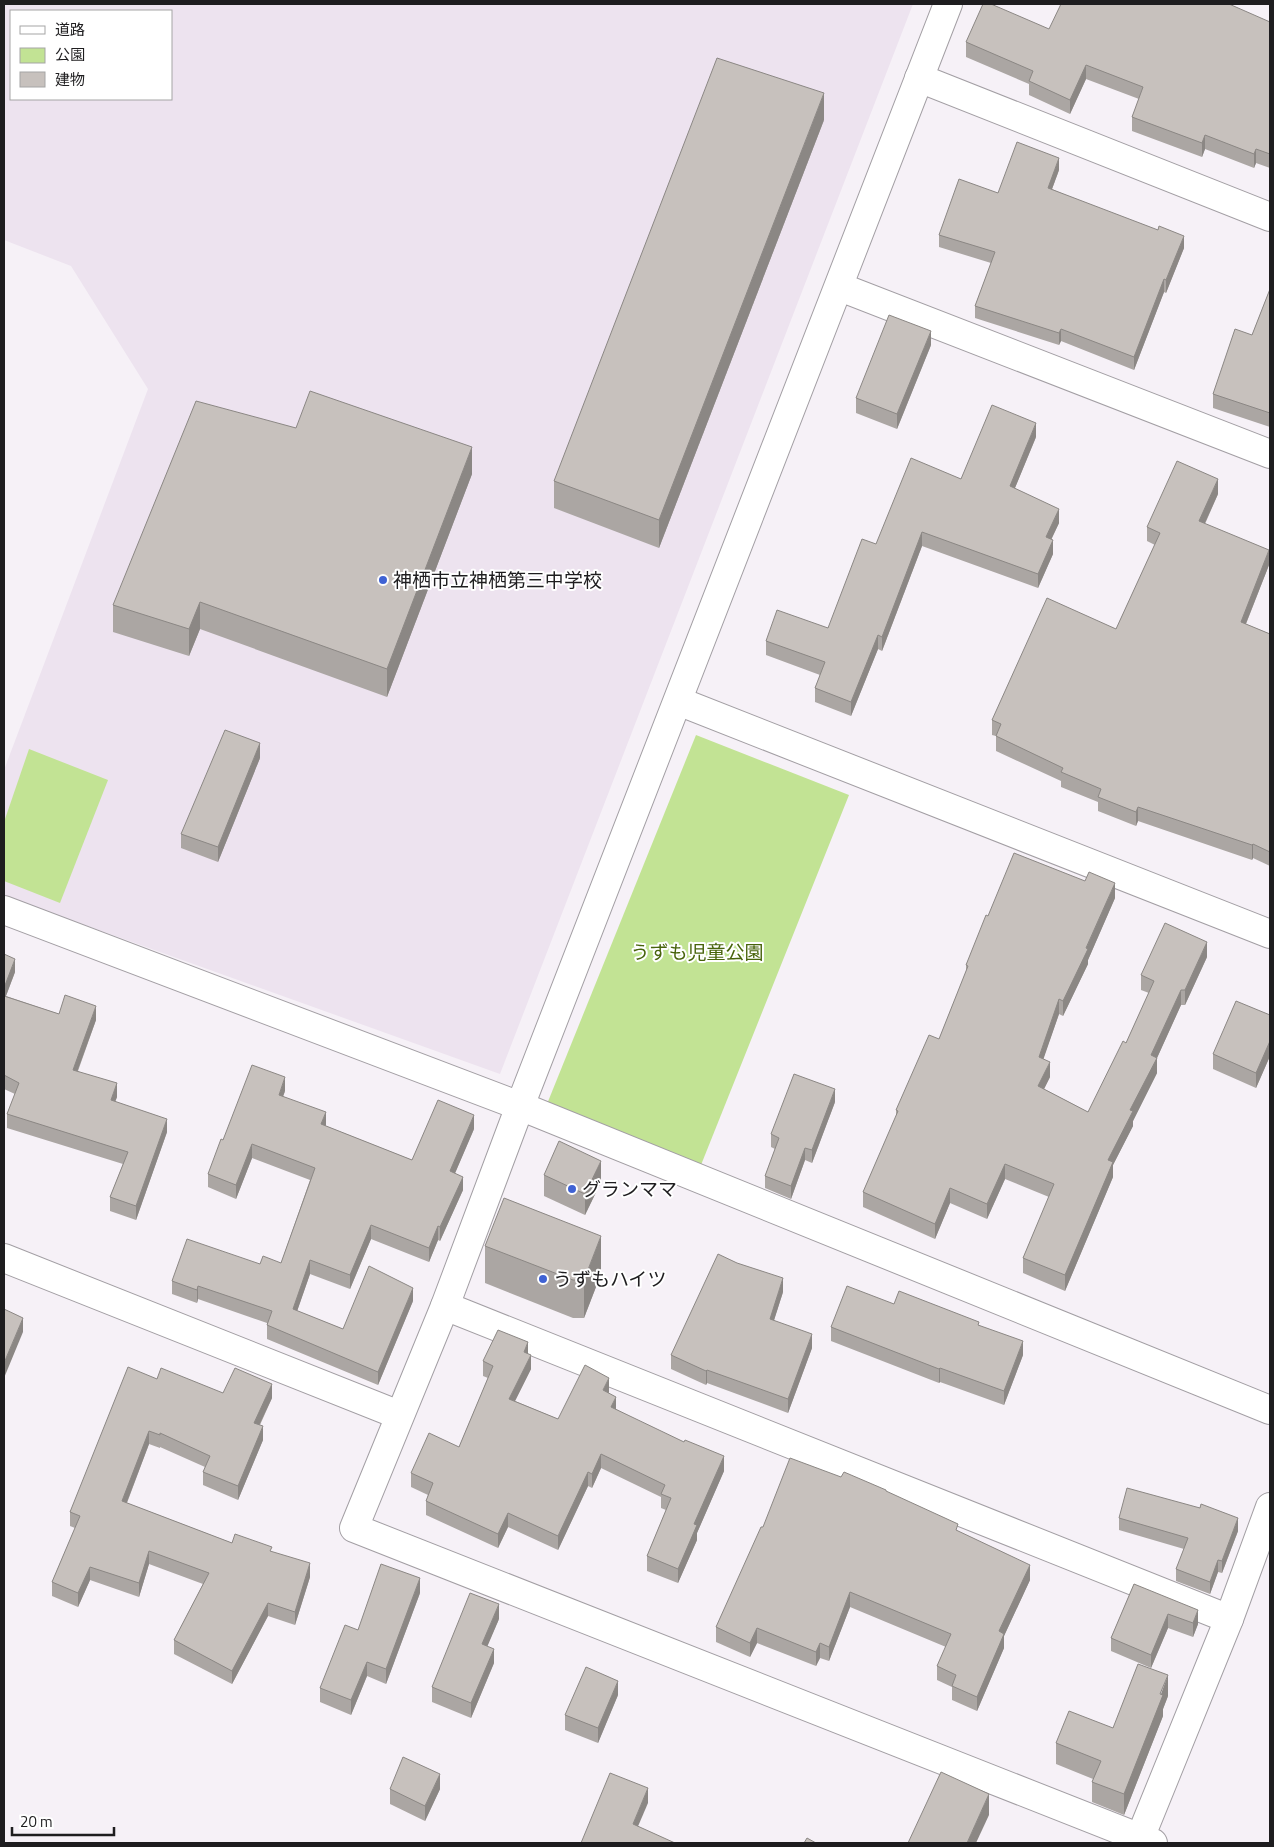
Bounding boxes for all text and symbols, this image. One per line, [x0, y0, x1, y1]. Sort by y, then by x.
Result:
legend [10, 10, 172, 100]
text: 道路 [55, 18, 85, 41]
text: 公園 [55, 43, 85, 66]
text: 建物 [55, 68, 85, 91]
place label: 神栖市立神栖第三中学校 [393, 565, 602, 594]
marker: 神栖市立神栖第三中学校 [377, 574, 389, 586]
park label: うずも児童公園 [630, 937, 764, 966]
place label: グランママ [582, 1174, 677, 1203]
marker: グランママ [566, 1183, 578, 1195]
place label: うずもハイツ [553, 1264, 667, 1293]
marker: うずもハイツ [537, 1273, 549, 1285]
scale bar [12, 1804, 115, 1836]
text: 20 m [20, 1810, 53, 1833]

